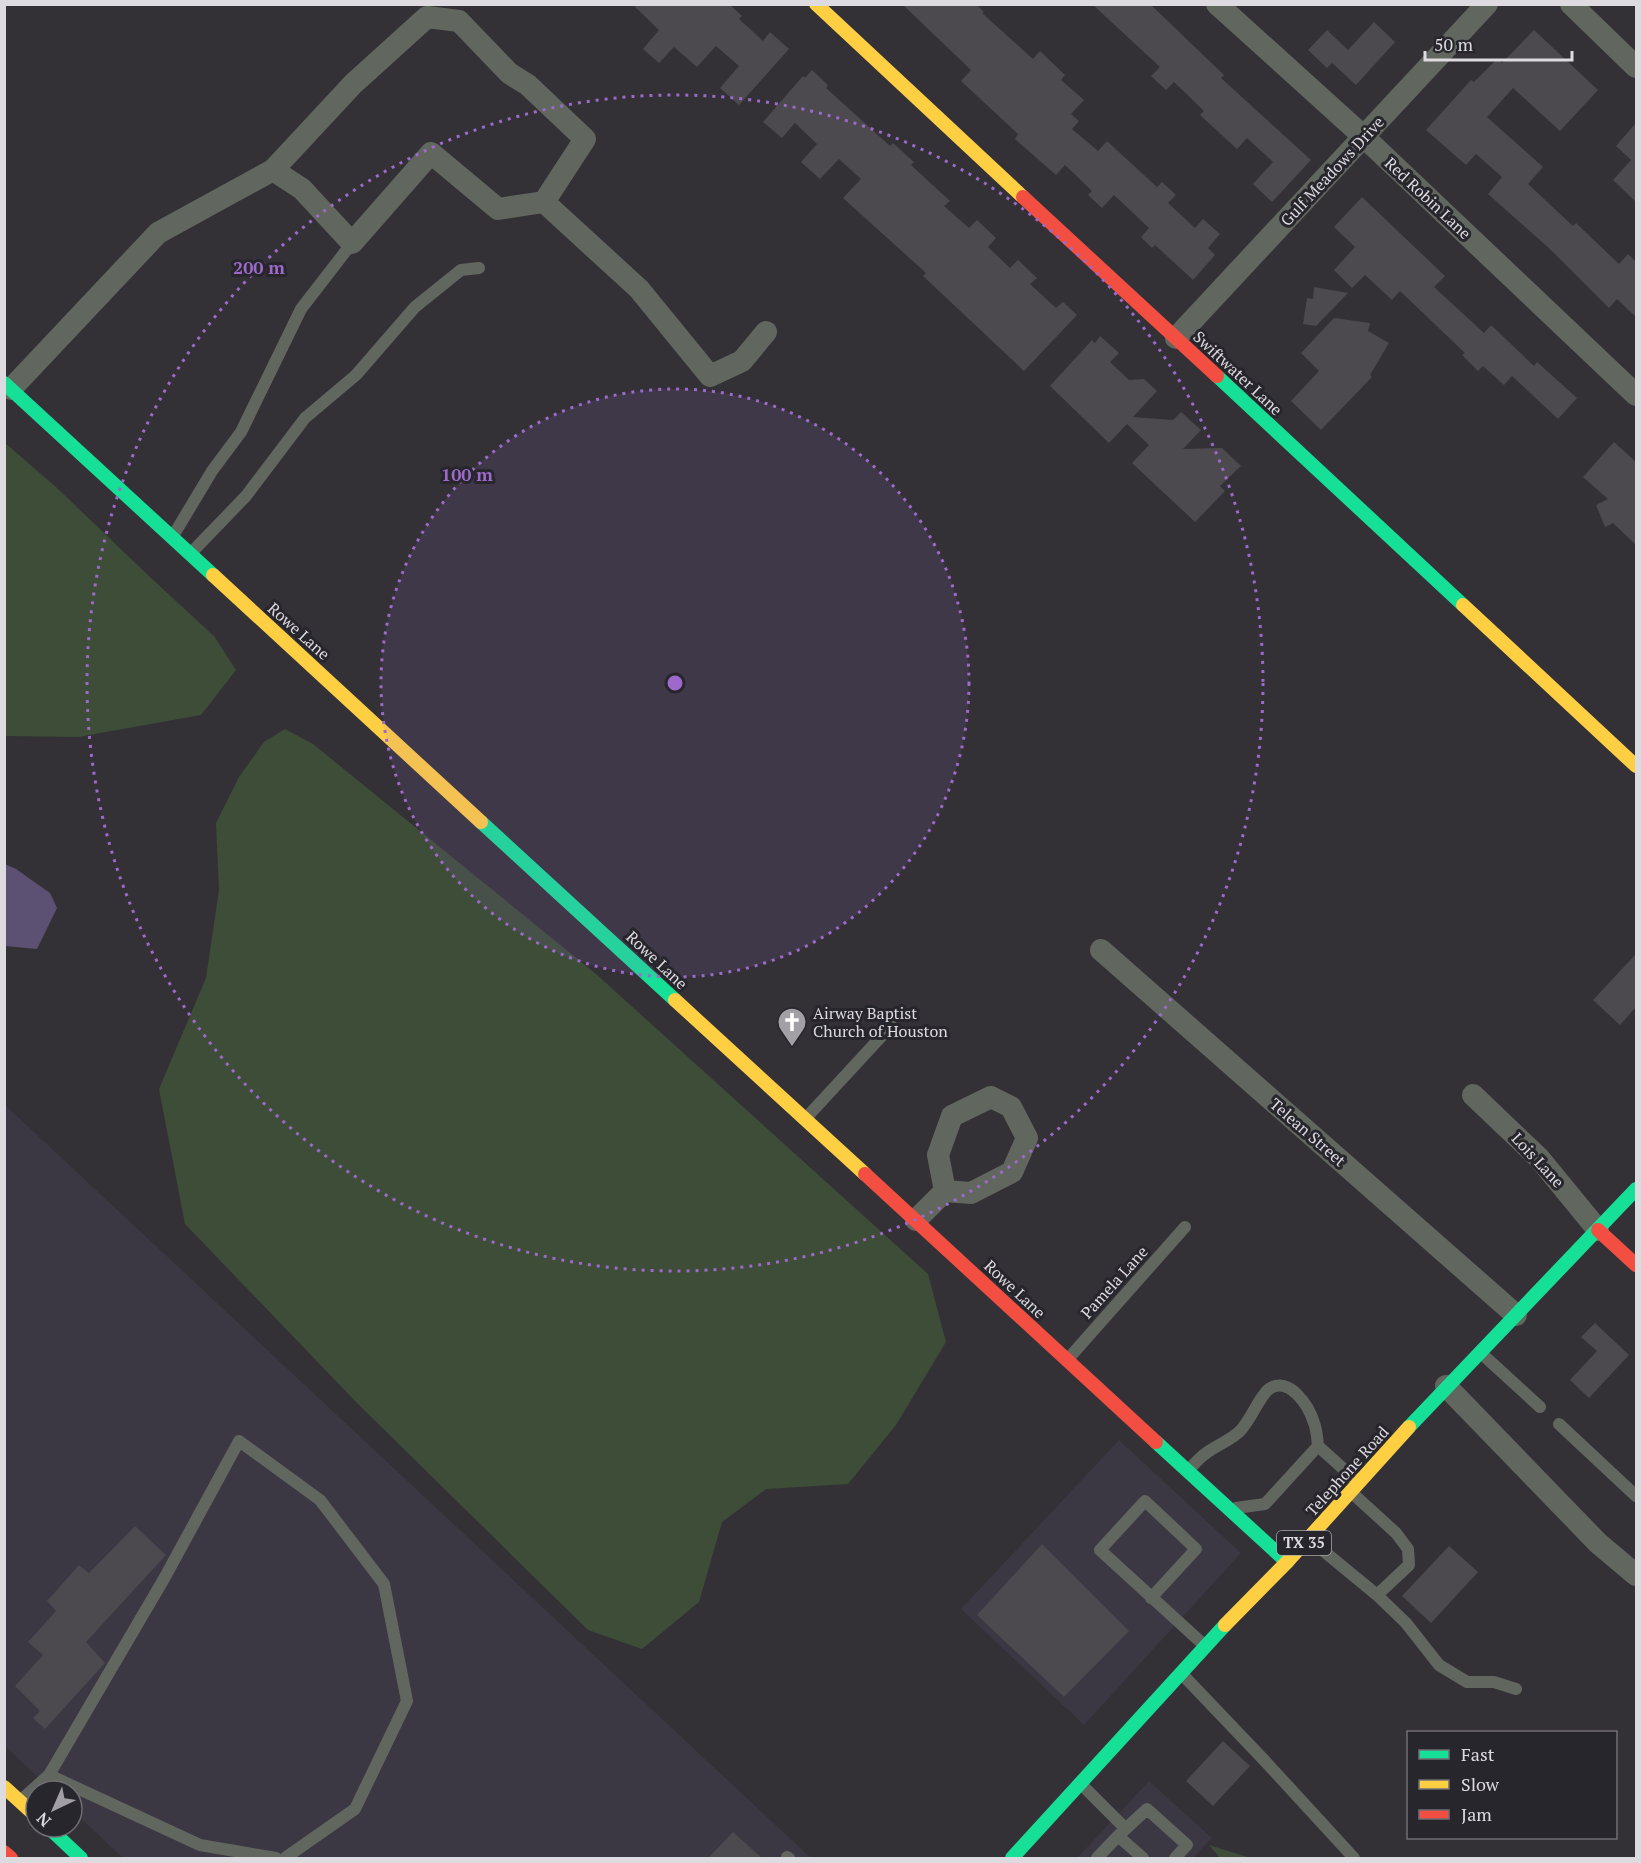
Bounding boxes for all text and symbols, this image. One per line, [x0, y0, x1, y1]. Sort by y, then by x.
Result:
scale bar [1425, 24, 1572, 62]
text: 50 m [1434, 32, 1474, 56]
street label: Gulf Meadows Drive [1275, 111, 1389, 231]
street label: Red Robin Lane [1380, 152, 1476, 244]
text: 200 m [233, 255, 285, 279]
street label: Swiftwater Lane [1189, 326, 1287, 420]
text: 100 m [441, 462, 493, 486]
street label: Rowe Lane [263, 597, 335, 665]
centre of rings [665, 673, 685, 693]
street label: Rowe Lane [622, 926, 692, 994]
place label: Airway Baptist Church of Houston [813, 1002, 948, 1042]
church icon: Airway Baptist Church of Houston [776, 1006, 808, 1048]
street label: Telean Street [1265, 1093, 1351, 1171]
street label: Lois Lane [1507, 1128, 1569, 1192]
street label: Pamela Lane [1075, 1241, 1153, 1323]
street label: Rowe Lane [980, 1255, 1050, 1323]
street label: Telephone Road [1301, 1421, 1393, 1521]
road number: TX 35 [1277, 1531, 1331, 1555]
legend [1407, 1731, 1617, 1839]
text: Fast [1461, 1742, 1495, 1766]
text: Slow [1461, 1772, 1500, 1796]
north arrow [24, 1779, 84, 1839]
text: Jam [1461, 1802, 1492, 1826]
text: N [32, 1808, 56, 1832]

